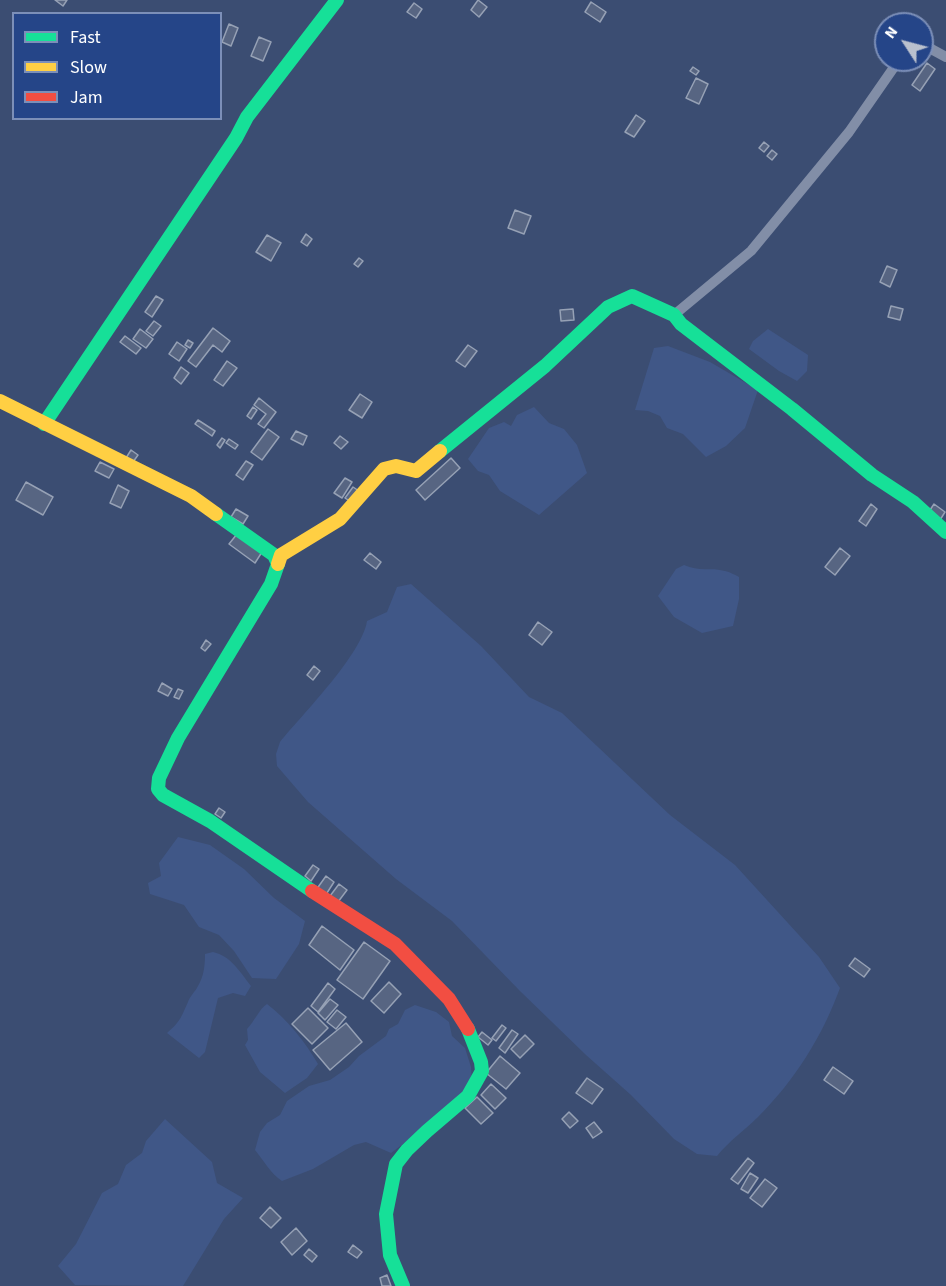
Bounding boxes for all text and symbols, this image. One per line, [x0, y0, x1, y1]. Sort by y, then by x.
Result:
legend [12, 12, 222, 120]
north arrow [874, 12, 934, 72]
text: N [879, 22, 903, 43]
text: Fast [70, 25, 101, 50]
text: Slow [70, 55, 107, 80]
text: Jam [70, 85, 103, 110]

